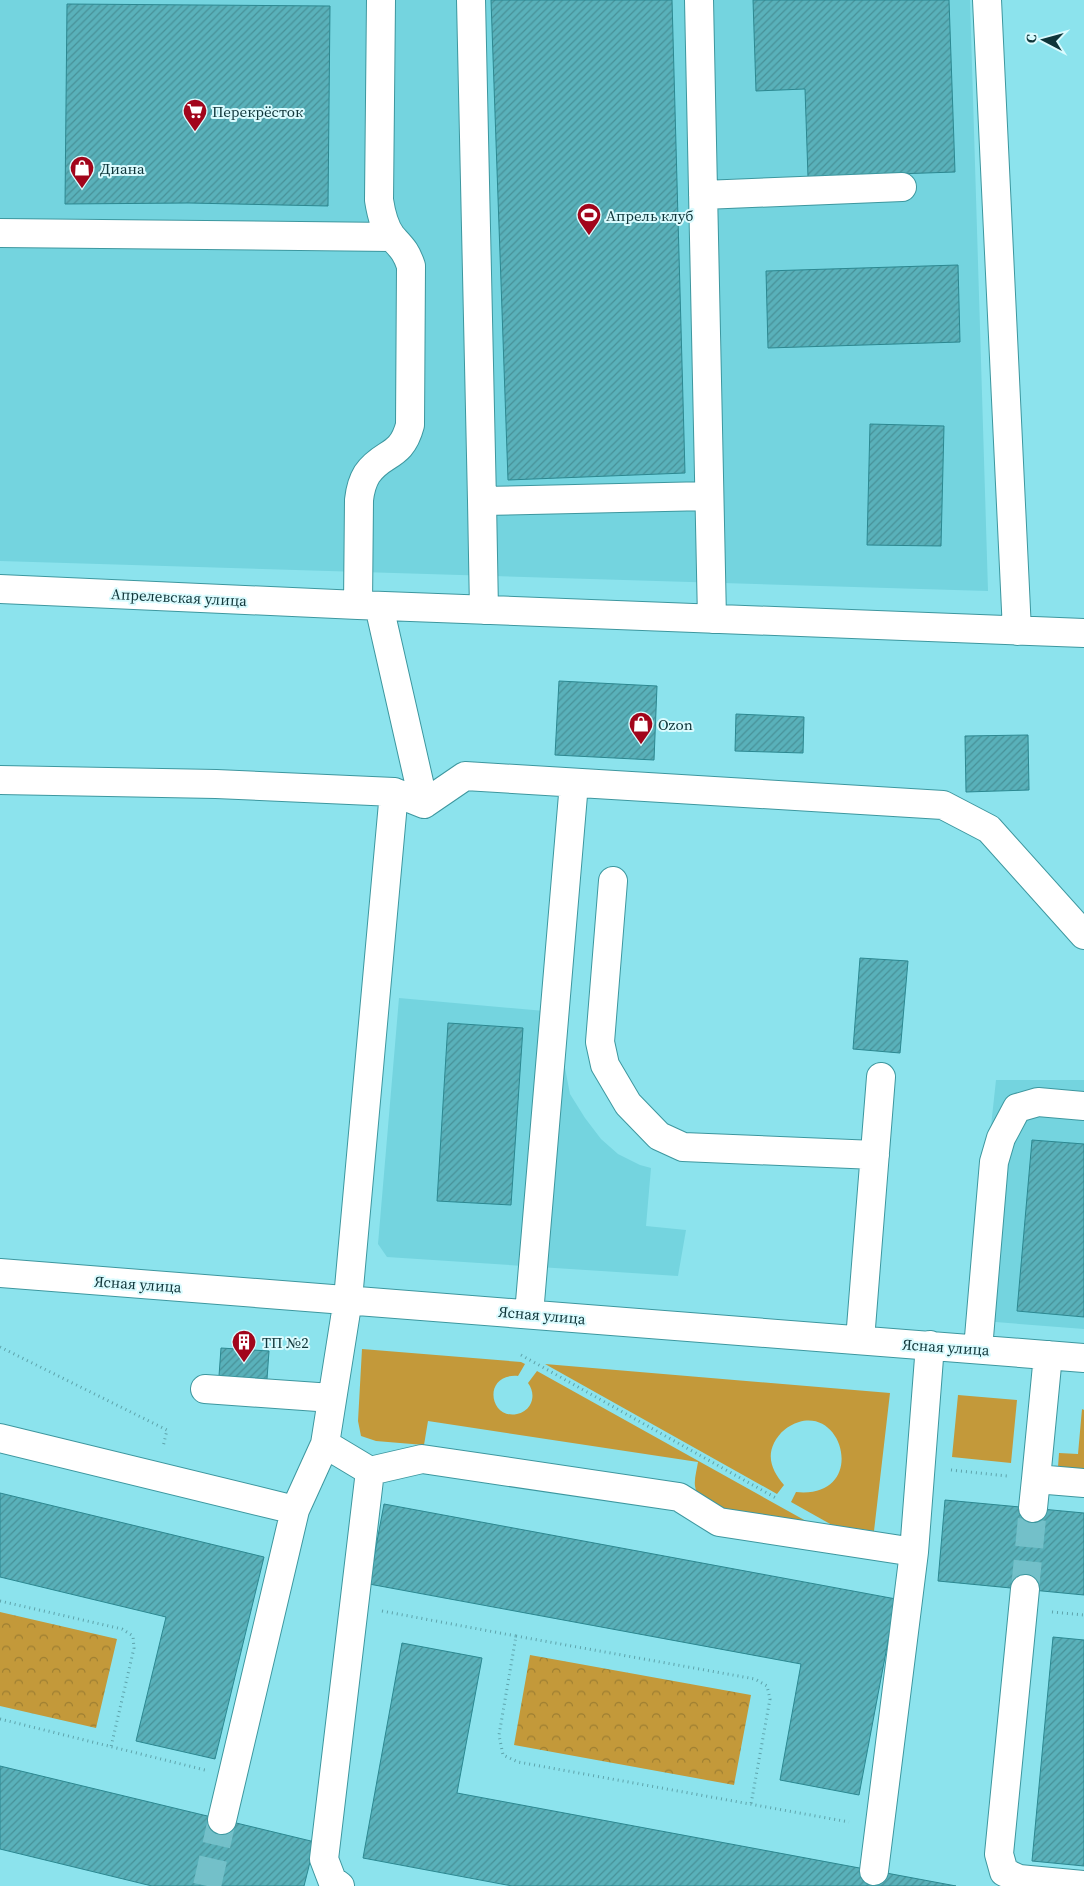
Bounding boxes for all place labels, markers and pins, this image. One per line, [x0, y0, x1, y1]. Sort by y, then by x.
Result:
supermarket icon: Перекрёсток [182, 98, 208, 132]
place label: Перекрёсток [212, 101, 304, 122]
shop icon: Диана [69, 155, 95, 189]
place label: Диана [100, 158, 145, 179]
sports icon: Апрель клуб [576, 202, 602, 236]
place label: Апрель клуб [606, 205, 694, 226]
shop icon: Ozon [628, 711, 654, 745]
place label: Ozon [658, 714, 693, 735]
building icon: ТП №2 [231, 1329, 257, 1363]
place label: ТП №2 [262, 1332, 309, 1353]

